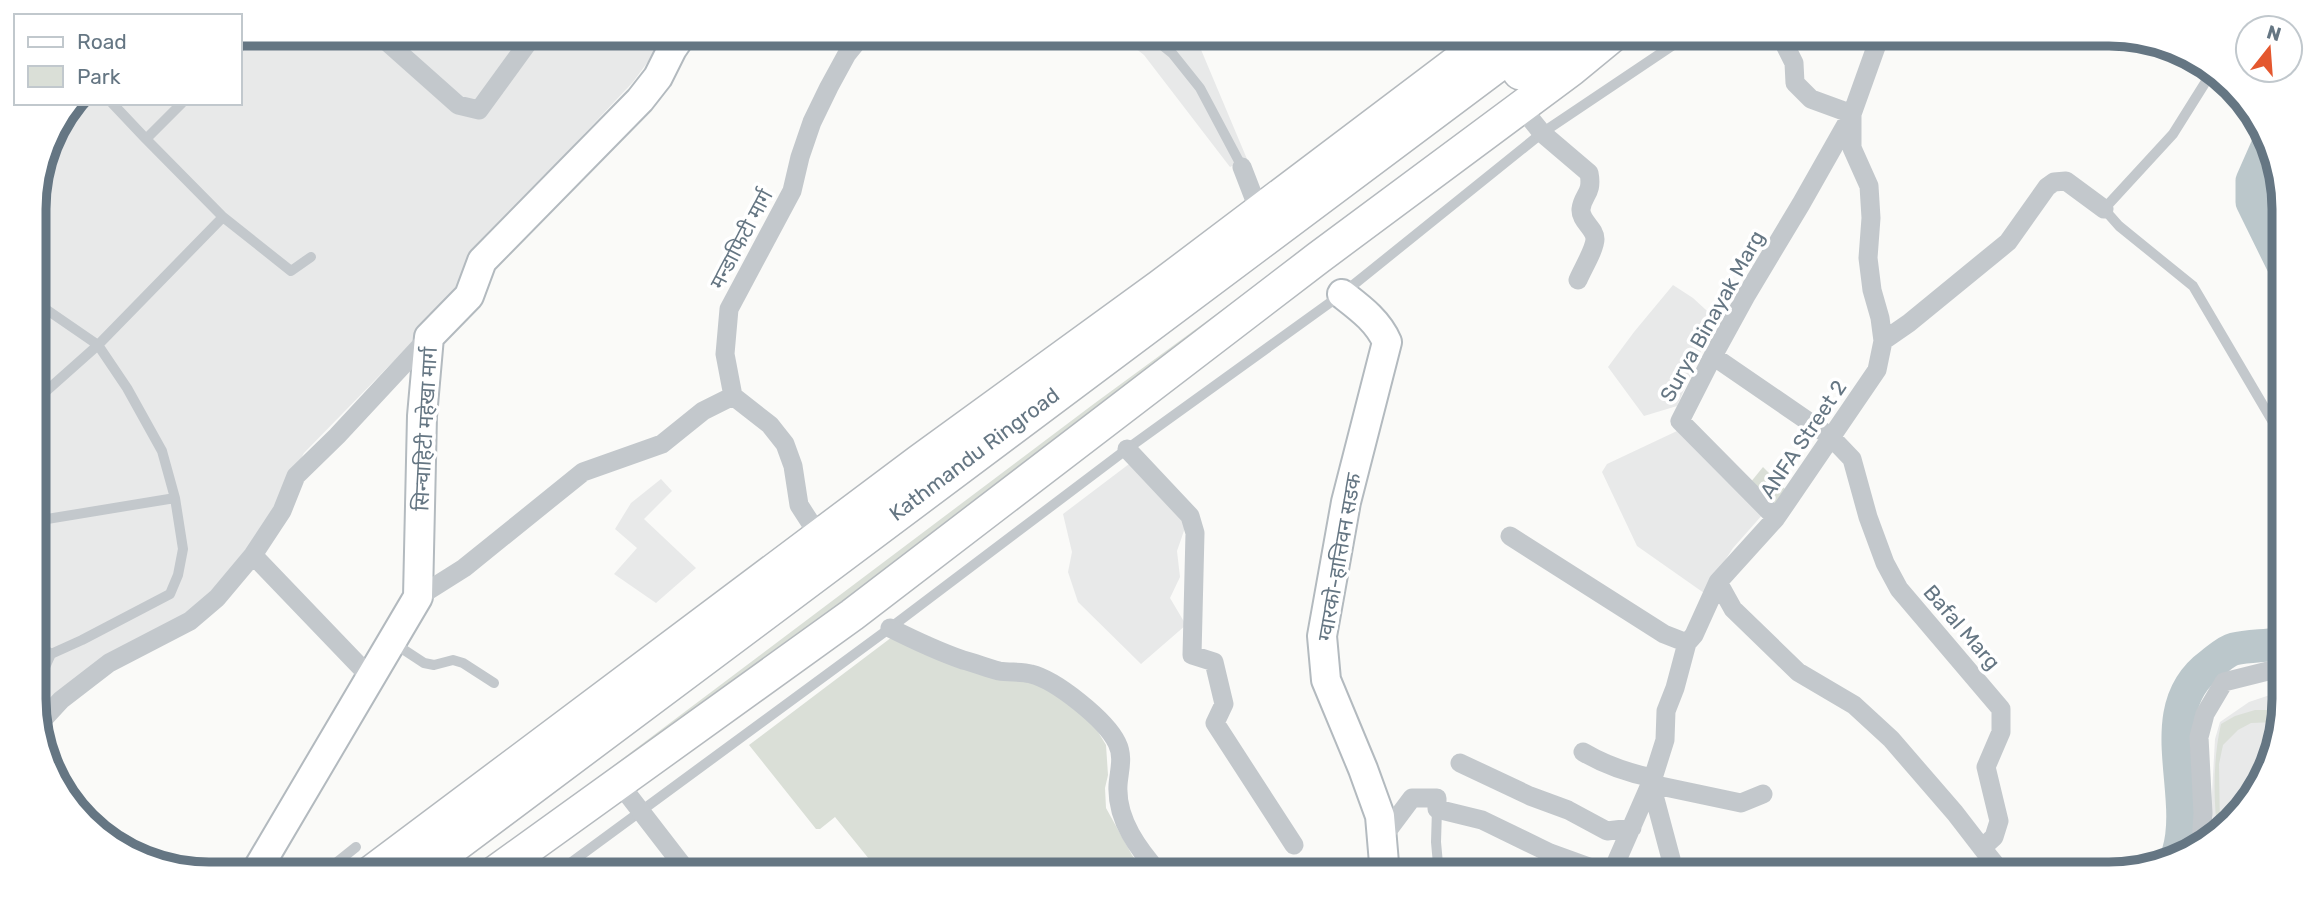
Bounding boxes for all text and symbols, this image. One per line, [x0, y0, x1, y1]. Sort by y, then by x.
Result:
legend [14, 14, 242, 105]
north arrow [2234, 14, 2304, 84]
text: N [2264, 20, 2284, 46]
text: Road [77, 29, 127, 54]
text: Park [77, 64, 121, 89]
street label: मन्डाफिटी मार्ग [704, 184, 778, 293]
street label: Surya Binayak Marg [1655, 226, 1769, 406]
street label: सिन्चाहिटी महेखा मार्ग [408, 345, 442, 512]
street label: ANFA Street 2 [1754, 375, 1852, 503]
street label: Kathmandu Ringroad [884, 382, 1064, 526]
street label: ग्वारको-हात्तिवन सडक [1312, 470, 1366, 643]
street label: Bafal Marg [1918, 580, 2006, 674]

